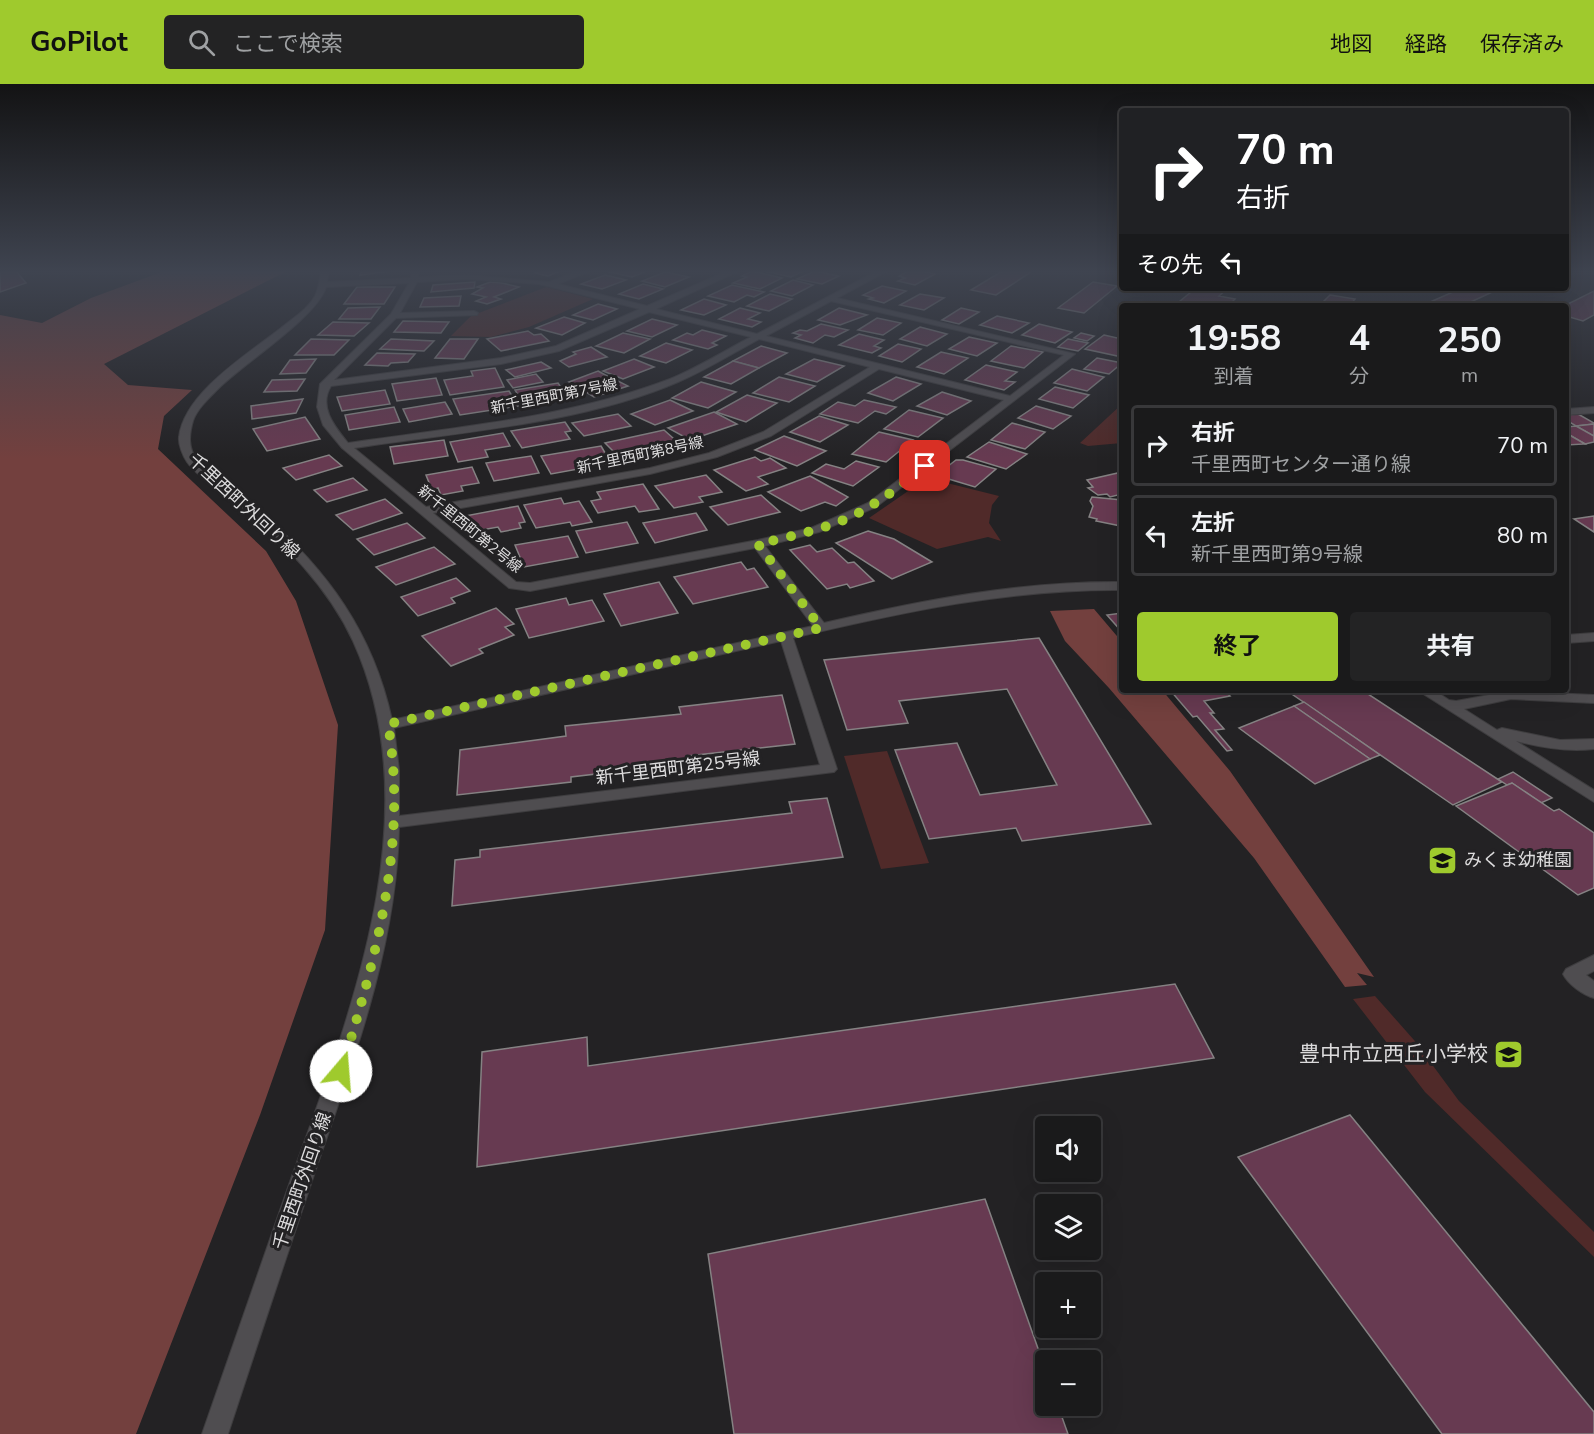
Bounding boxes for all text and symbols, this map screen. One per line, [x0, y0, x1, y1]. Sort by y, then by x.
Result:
search box [164, 15, 584, 69]
text: GoPilot [30, 23, 128, 61]
icon: search [185, 26, 218, 59]
text: ここで検索 [233, 29, 343, 59]
text: 地図 [1330, 30, 1372, 58]
text: 経路 [1405, 30, 1447, 58]
text: 保存済み [1480, 30, 1564, 58]
text: 70 m [1236, 122, 1335, 179]
icon: right [1137, 132, 1215, 210]
text: 右折 [1236, 180, 1290, 217]
icon: left [1215, 246, 1248, 279]
text: その先 [1137, 250, 1203, 280]
text: 19:58 [1186, 314, 1281, 363]
text: 4 [1348, 314, 1370, 363]
text: 250 [1437, 316, 1502, 365]
text: m [1461, 362, 1478, 389]
text: 到着 [1214, 363, 1254, 390]
text: 分 [1349, 363, 1369, 390]
street label: 新千里西町第7号線 [489, 374, 619, 418]
text: 右折 [1191, 418, 1235, 448]
icon: right [1140, 429, 1173, 462]
text: 70 m [1497, 431, 1548, 461]
street label: 新千里西町第8号線 [575, 432, 705, 478]
pin [899, 440, 950, 491]
street label: 千里西町外回り線 [183, 448, 305, 564]
icon: arrive [908, 449, 941, 482]
text: 千里西町センター通り線 [1191, 451, 1411, 478]
street label: 新千里西町第2号線 [414, 481, 526, 577]
text: 左折 [1191, 508, 1235, 538]
icon: left [1140, 519, 1173, 552]
text: 80 m [1497, 521, 1548, 551]
text: 新千里西町第9号線 [1191, 541, 1363, 568]
button: 終了 [1137, 612, 1338, 681]
button: 共有 [1350, 612, 1551, 681]
street label: 新千里西町第25号線 [594, 746, 762, 790]
school or university icon: みくま幼稚園 [1427, 844, 1459, 876]
place label: みくま幼稚園 [1464, 848, 1572, 872]
school or university icon: 豊中市立西丘小学校 [1493, 1038, 1525, 1070]
position arrow [309, 1039, 373, 1103]
place label: 豊中市立西丘小学校 [1299, 1040, 1488, 1068]
street label: 千里西町外回り線 [267, 1109, 337, 1253]
map controls [1035, 1116, 1101, 1416]
button: sound [1035, 1116, 1101, 1182]
button: layers [1035, 1194, 1101, 1260]
button: + [1035, 1272, 1101, 1338]
button: − [1035, 1350, 1101, 1416]

